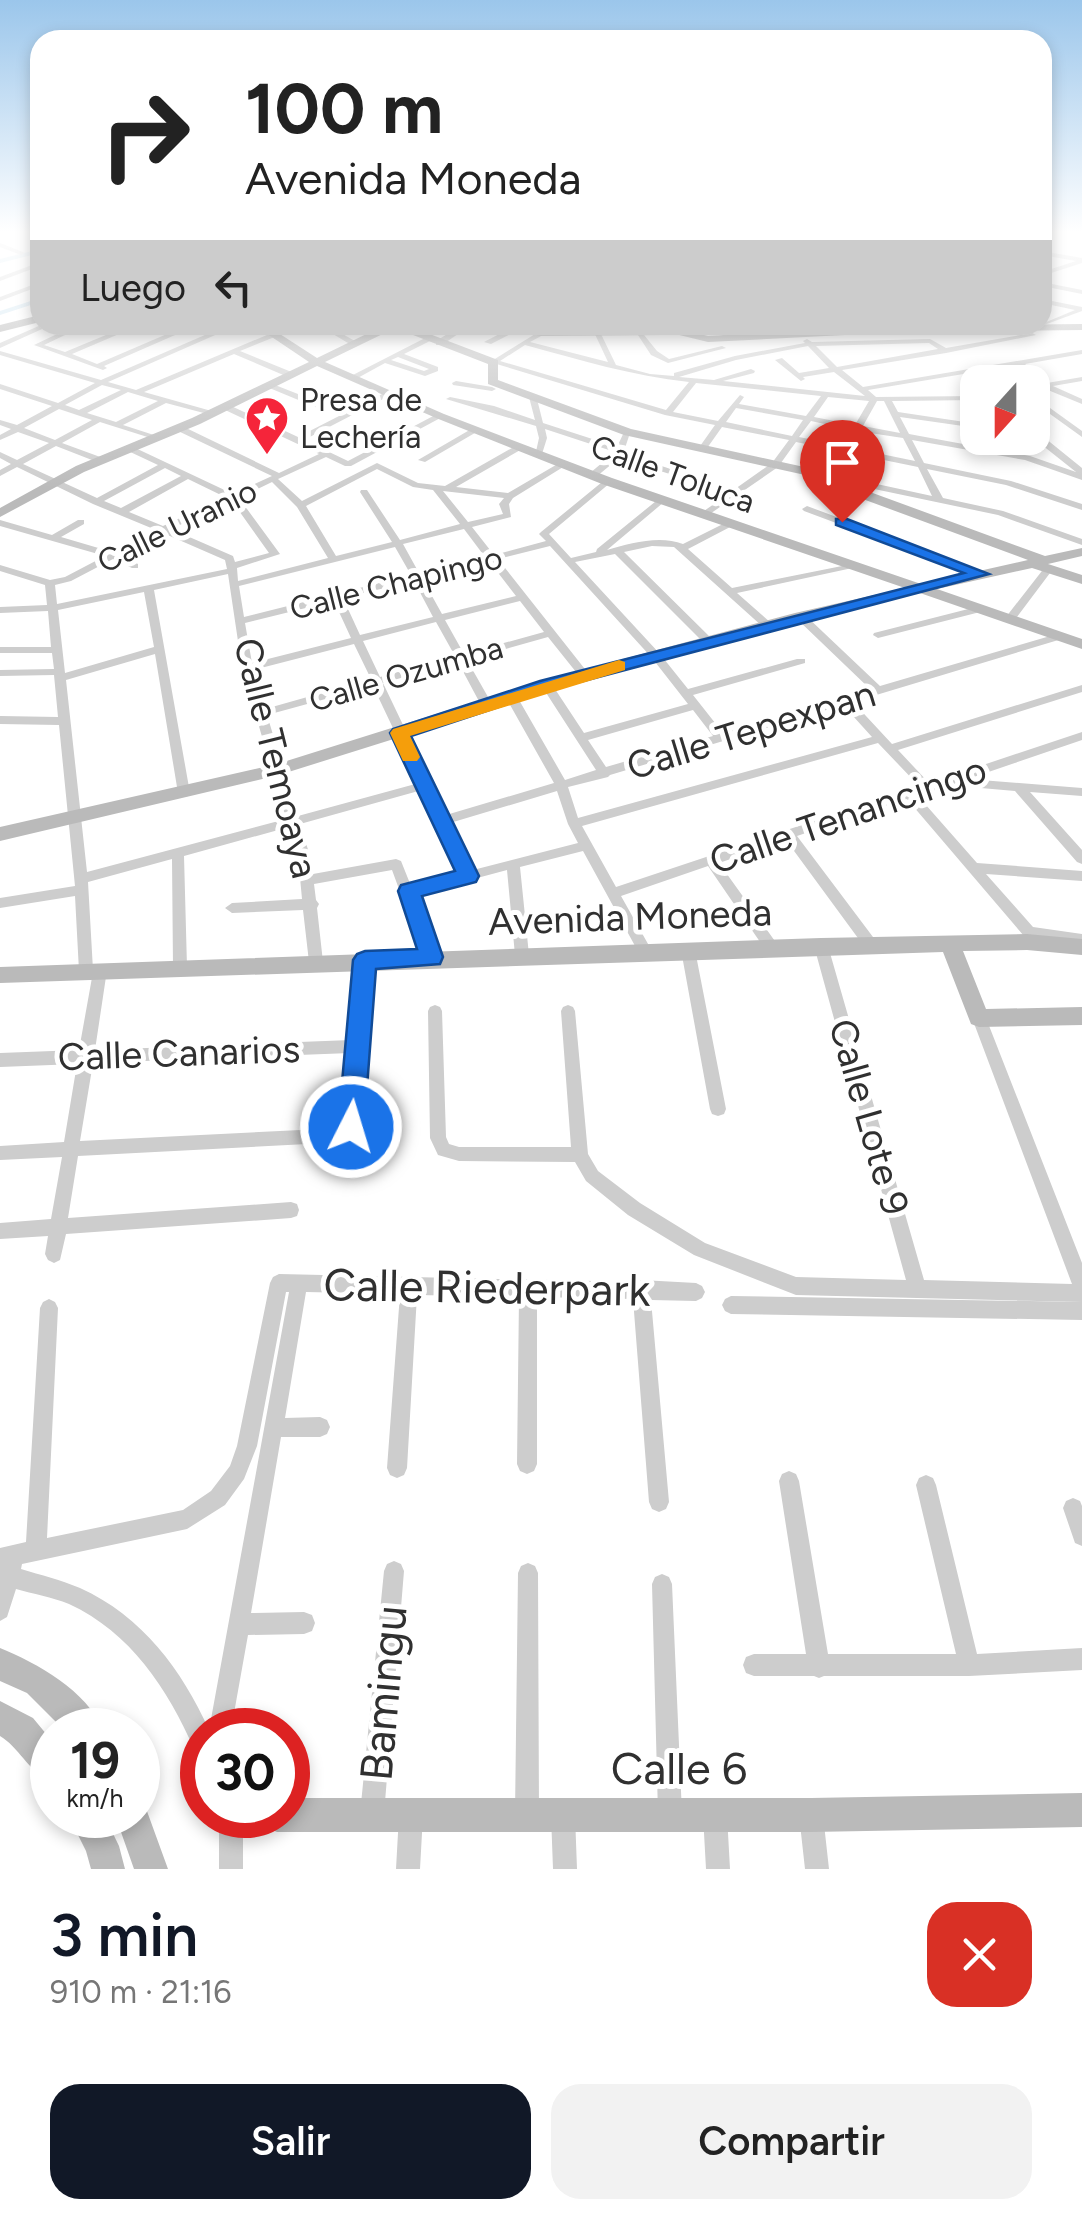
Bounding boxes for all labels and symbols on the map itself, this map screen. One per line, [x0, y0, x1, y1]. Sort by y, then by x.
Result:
north arrow [960, 365, 1050, 455]
place label: Presa de Lechería [300, 381, 422, 456]
place icon: Presa de Lechería [244, 395, 290, 456]
pin [800, 420, 885, 523]
street label: Calle Toluca [586, 427, 760, 521]
street label: Calle Uranio [91, 471, 263, 581]
street label: Calle Chapingo [286, 538, 506, 628]
street label: Calle Ozumba [305, 628, 507, 720]
street label: Calle Temoaya [224, 633, 328, 883]
street label: Calle Tepexpan [621, 670, 881, 790]
street label: Calle Tenancingo [704, 746, 992, 884]
street label: Avenida Moneda [487, 889, 773, 945]
street label: Calle Lote 9 [819, 1014, 919, 1220]
street label: Calle Canarios [57, 1026, 301, 1080]
position arrow [299, 1075, 403, 1179]
street label: Calle Riederpark [323, 1257, 651, 1317]
street label: Bamingu [348, 1603, 418, 1783]
speed limit sign: 30 [180, 1708, 310, 1838]
street label: Calle 6 [611, 1741, 747, 1795]

